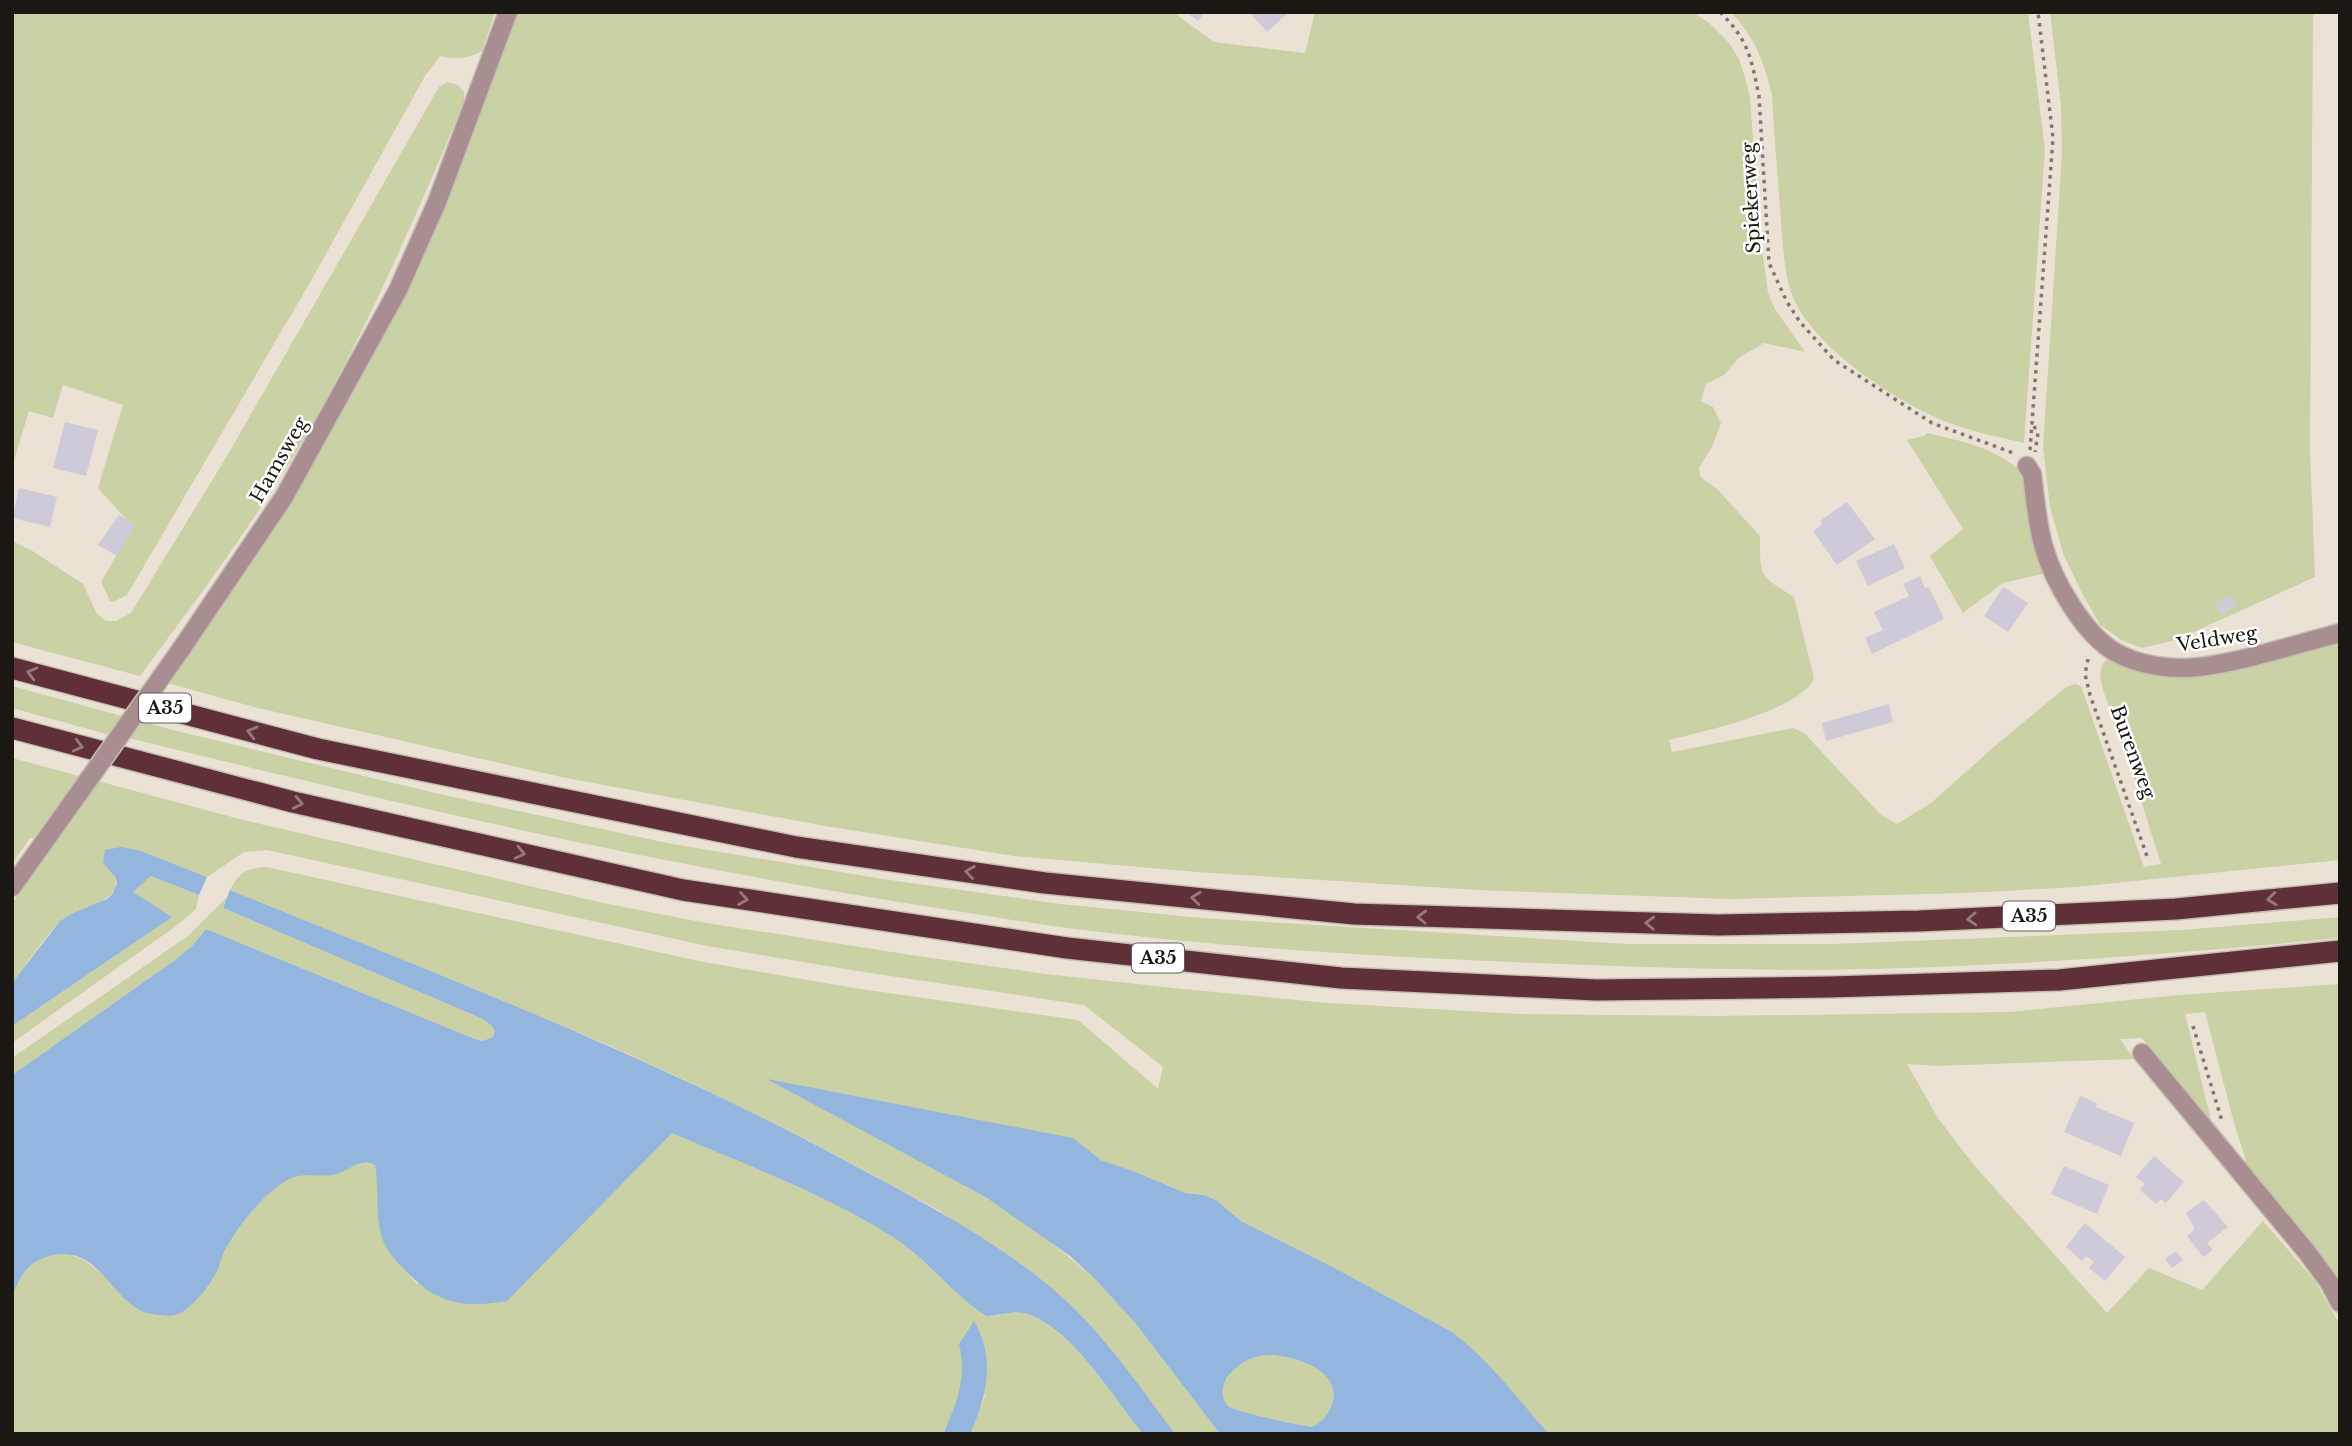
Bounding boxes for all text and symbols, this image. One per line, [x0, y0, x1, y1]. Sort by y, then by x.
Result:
street label: Spiekerweg [1737, 141, 1765, 254]
street label: Hamsweg [245, 413, 313, 507]
street label: Veldweg [2174, 621, 2260, 657]
one-way arrow [26, 667, 38, 681]
road number: A35 [139, 694, 191, 722]
street label: Burenweg [2105, 702, 2161, 802]
one-way arrow [246, 725, 258, 740]
one-way arrow [72, 738, 84, 752]
one-way arrow [292, 795, 304, 809]
one-way arrow [514, 845, 526, 860]
one-way arrow [964, 865, 975, 880]
one-way arrow [737, 891, 749, 906]
one-way arrow [1190, 891, 1201, 906]
one-way arrow [2266, 892, 2278, 907]
road number: A35 [2003, 902, 2055, 931]
one-way arrow [1416, 909, 1427, 924]
one-way arrow [1966, 911, 1977, 926]
one-way arrow [1644, 916, 1655, 931]
road number: A35 [1132, 944, 1184, 973]

